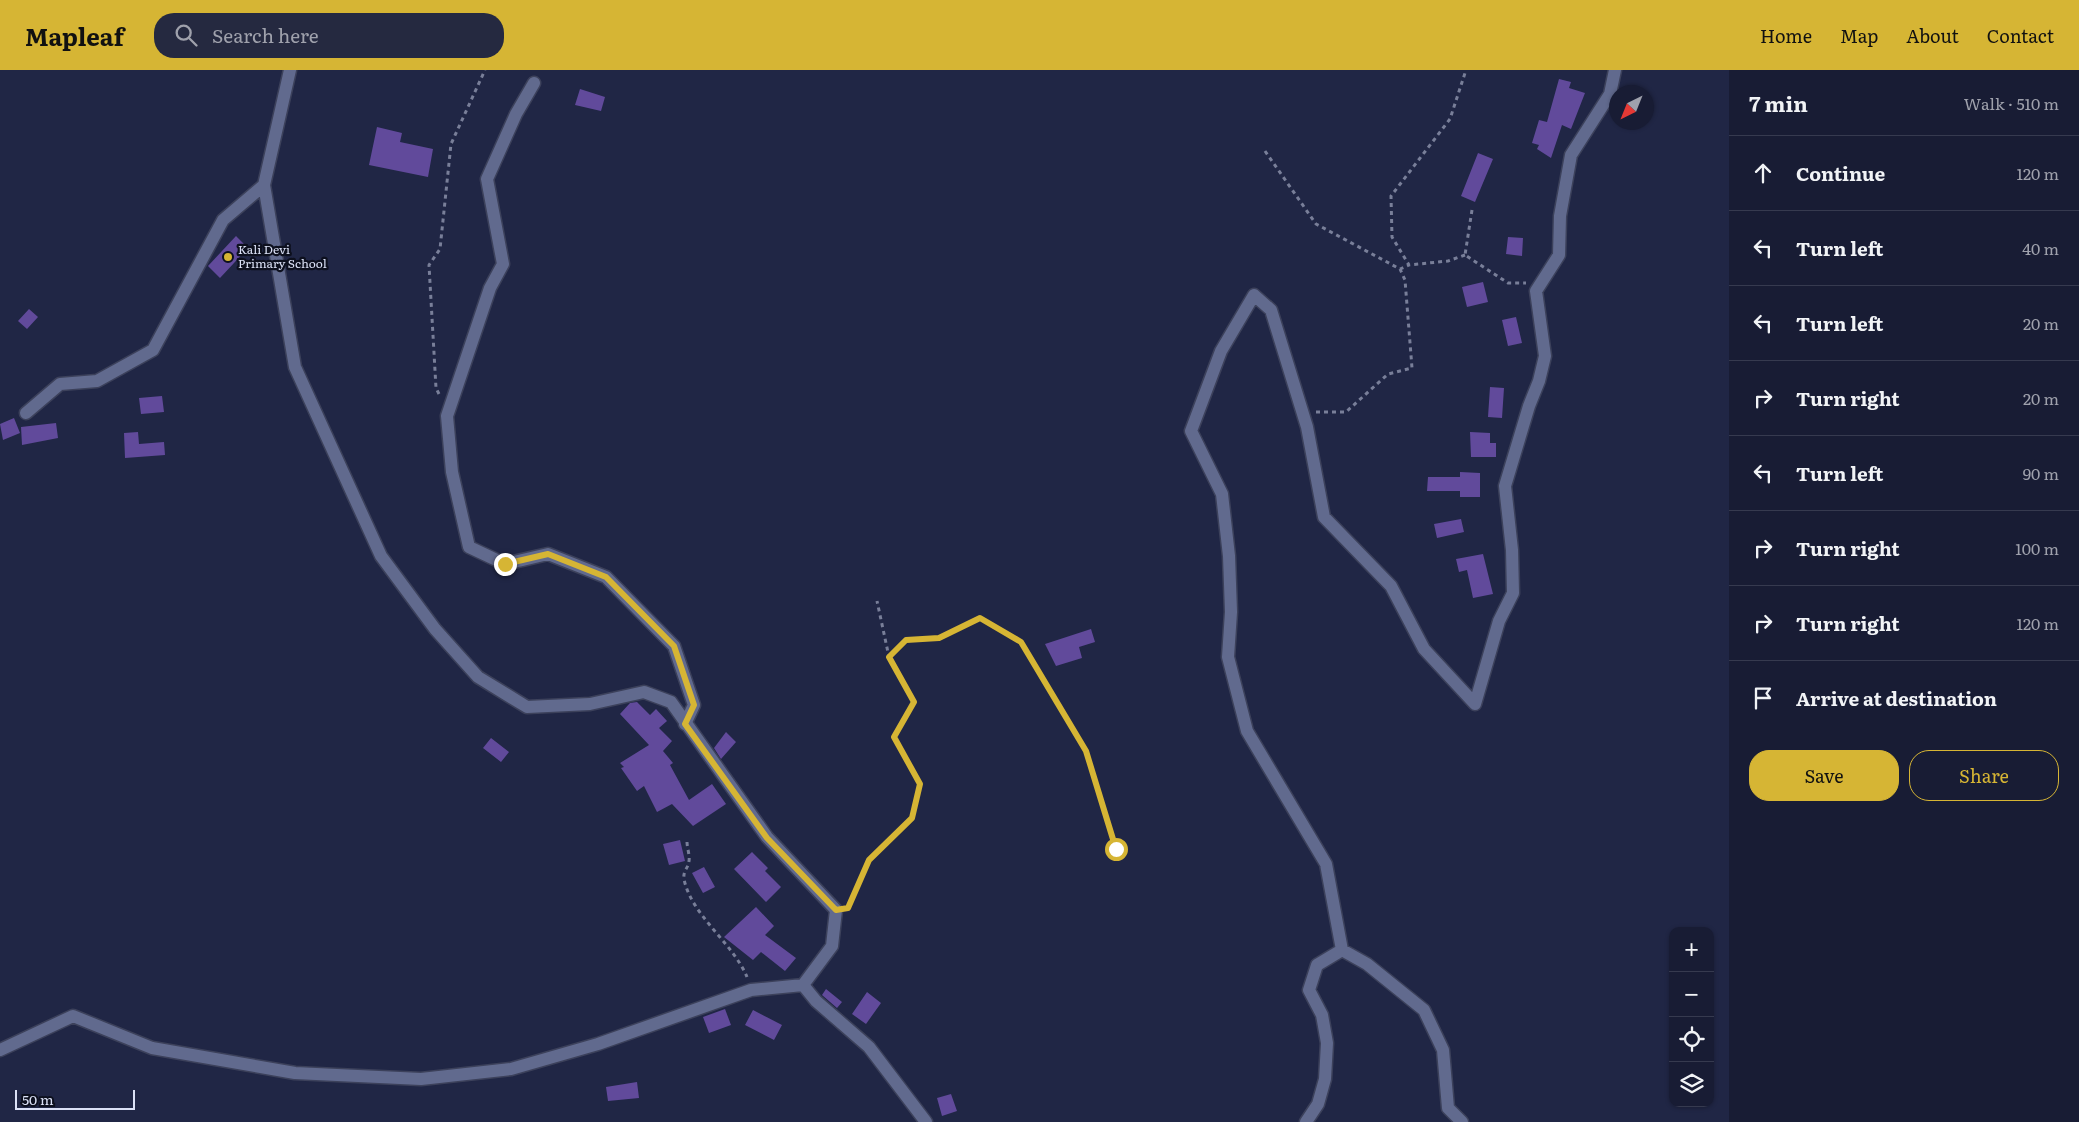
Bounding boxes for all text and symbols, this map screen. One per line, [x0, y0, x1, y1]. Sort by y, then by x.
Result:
search box [154, 13, 504, 58]
text: Mapleaf [25, 18, 124, 53]
icon: search [172, 21, 200, 49]
text: Search here [212, 21, 319, 49]
text: Home [1760, 22, 1812, 49]
text: Map [1840, 22, 1878, 49]
text: About [1906, 22, 1959, 49]
text: Contact [1987, 22, 2054, 49]
north arrow [1609, 85, 1654, 130]
text: 7 min [1749, 87, 1808, 118]
text: Walk · 510 m [1964, 91, 2059, 115]
icon: ahead [1749, 159, 1777, 187]
text: Continue [1796, 159, 1885, 187]
text: 120 m [2016, 161, 2059, 185]
icon: left [1749, 234, 1777, 262]
text: Turn left [1796, 234, 1883, 262]
text: 40 m [2022, 236, 2059, 260]
place label: Kali Devi Primary School [238, 240, 327, 272]
marker: Kali Devi Primary School [222, 251, 234, 263]
icon: left [1749, 309, 1777, 337]
text: Turn left [1796, 309, 1883, 337]
text: 20 m [2023, 311, 2059, 335]
icon: right [1749, 384, 1777, 412]
text: Turn right [1796, 384, 1900, 412]
text: 20 m [2023, 386, 2059, 410]
icon: left [1749, 459, 1777, 487]
text: Turn left [1796, 459, 1883, 487]
text: 90 m [2023, 461, 2059, 485]
icon: right [1749, 534, 1777, 562]
text: Turn right [1796, 534, 1900, 562]
text: 100 m [2015, 536, 2059, 560]
route end [494, 553, 517, 576]
icon: right [1749, 609, 1777, 637]
text: Turn right [1796, 609, 1900, 637]
text: 120 m [2016, 611, 2059, 635]
icon: arrive [1749, 684, 1777, 712]
text: Arrive at destination [1796, 684, 1997, 712]
button: Save [1749, 750, 1899, 801]
button: Share [1909, 750, 2059, 801]
route start [1105, 838, 1128, 861]
map controls [1669, 927, 1714, 1107]
button: + [1669, 927, 1714, 972]
button: − [1669, 972, 1714, 1017]
button: locate [1669, 1017, 1714, 1062]
button: layers [1669, 1062, 1714, 1107]
scale bar [15, 1087, 135, 1110]
text: 50 m [22, 1089, 54, 1109]

